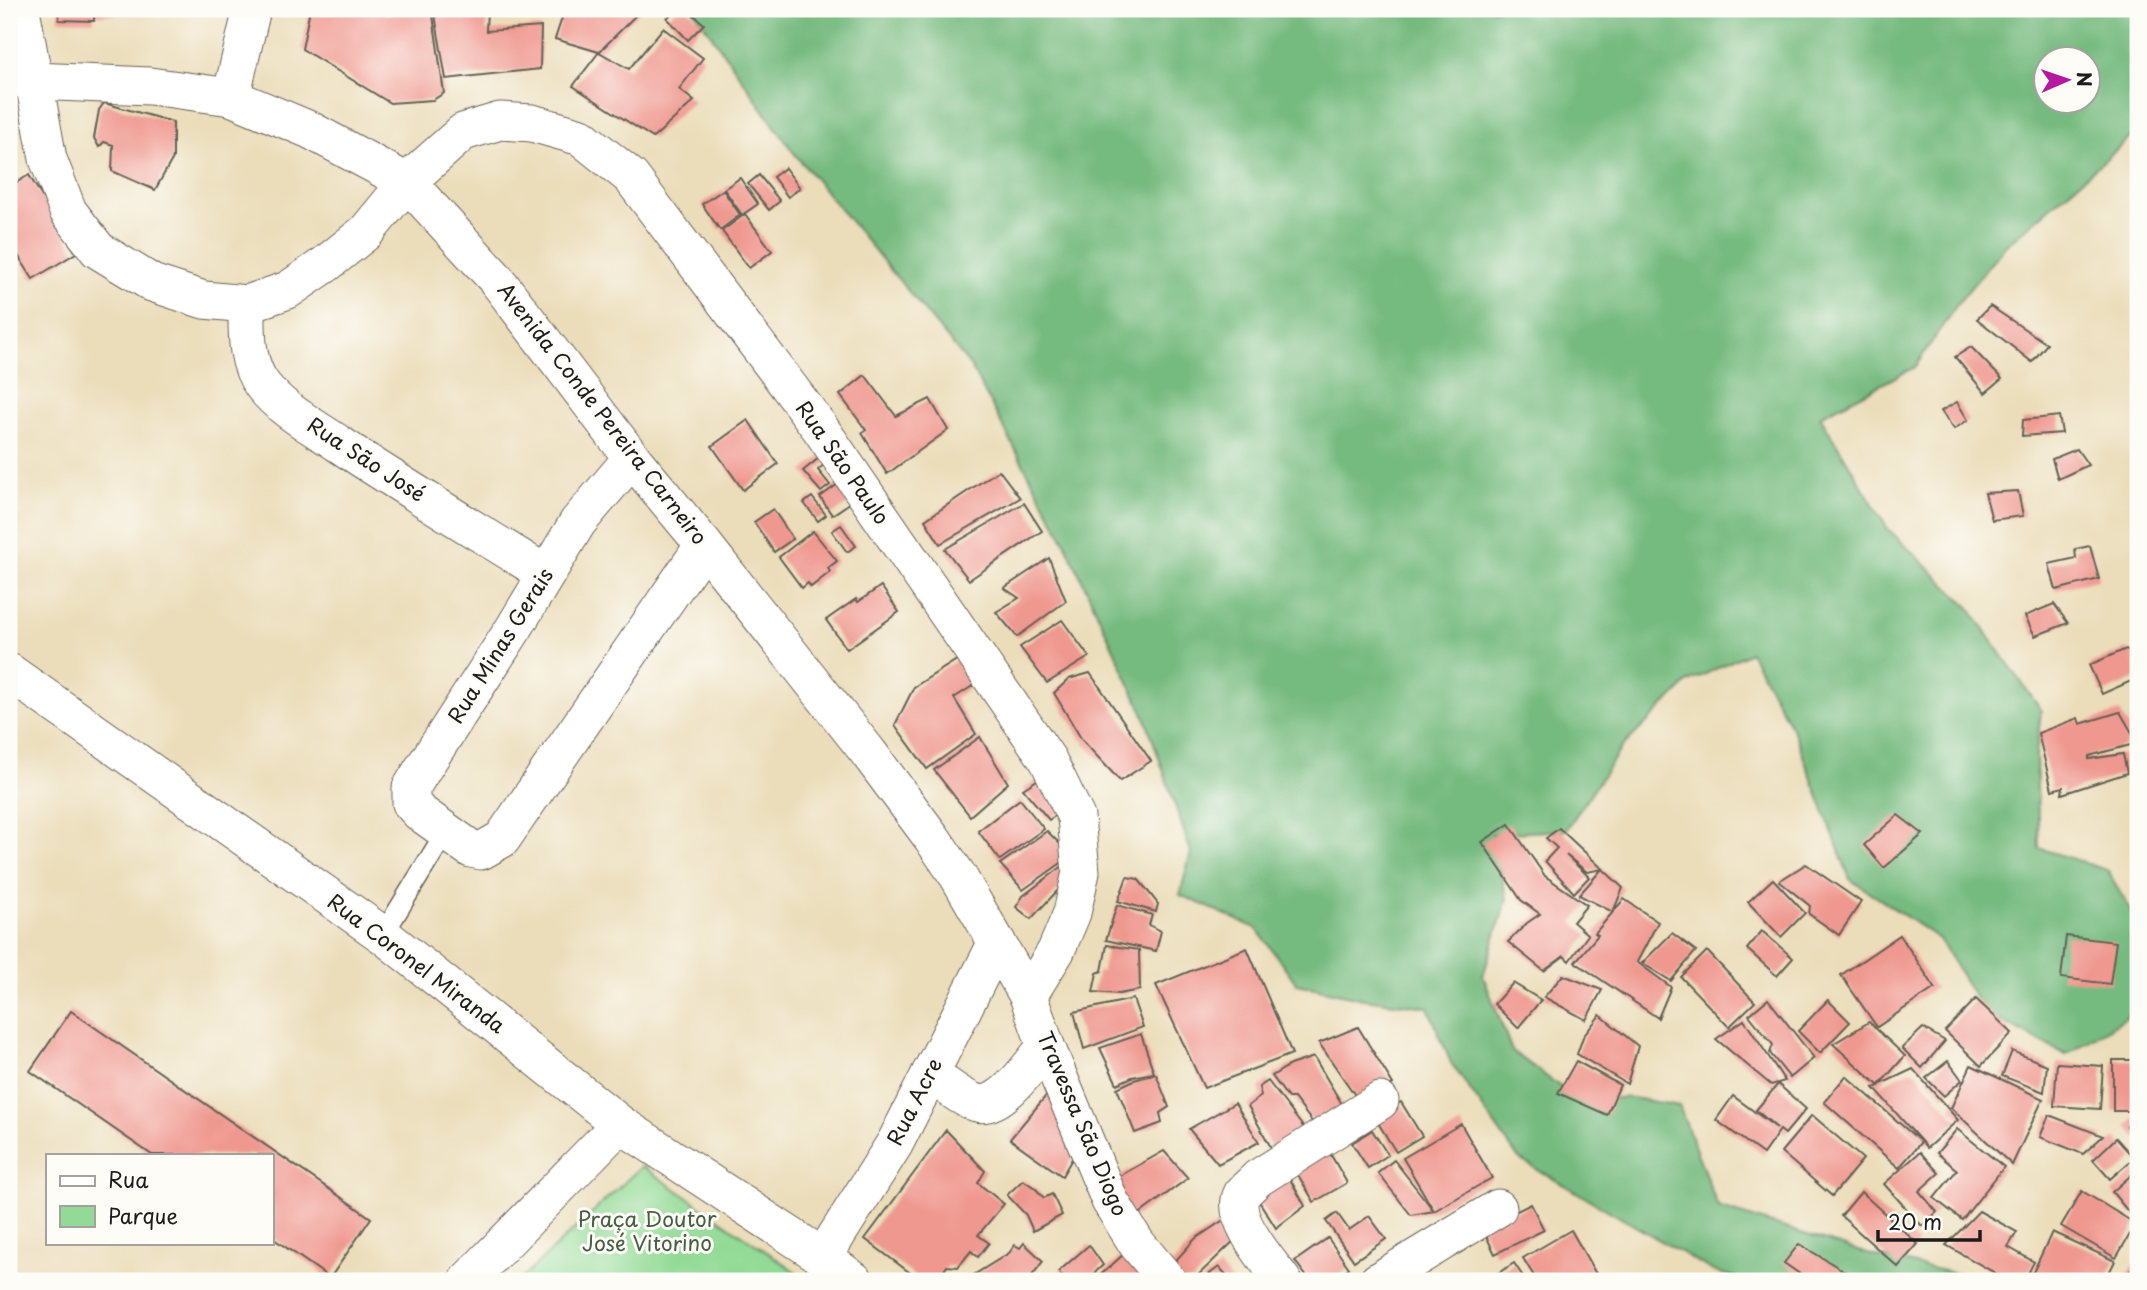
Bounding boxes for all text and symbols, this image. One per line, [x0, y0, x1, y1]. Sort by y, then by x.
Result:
north arrow [2032, 46, 2102, 116]
text: N [2071, 71, 2099, 87]
street label: Avenida Conde Pereira Carneiro [491, 275, 716, 551]
street label: Rua São Paulo [789, 393, 898, 530]
street label: Rua São José [302, 408, 433, 509]
street label: Rua Minas Gerais [438, 561, 560, 729]
street label: Rua Coronel Miranda [322, 885, 513, 1040]
street label: Travessa São Diogo [1030, 1026, 1137, 1221]
street label: Rua Acre [878, 1052, 949, 1150]
legend [46, 1154, 273, 1244]
text: Rua [108, 1163, 149, 1195]
text: Parque [108, 1199, 178, 1231]
scale bar [1878, 1199, 1979, 1243]
park label: Praça Doutor José Vitorino [577, 1202, 717, 1258]
text: 20 m [1888, 1205, 1942, 1237]

